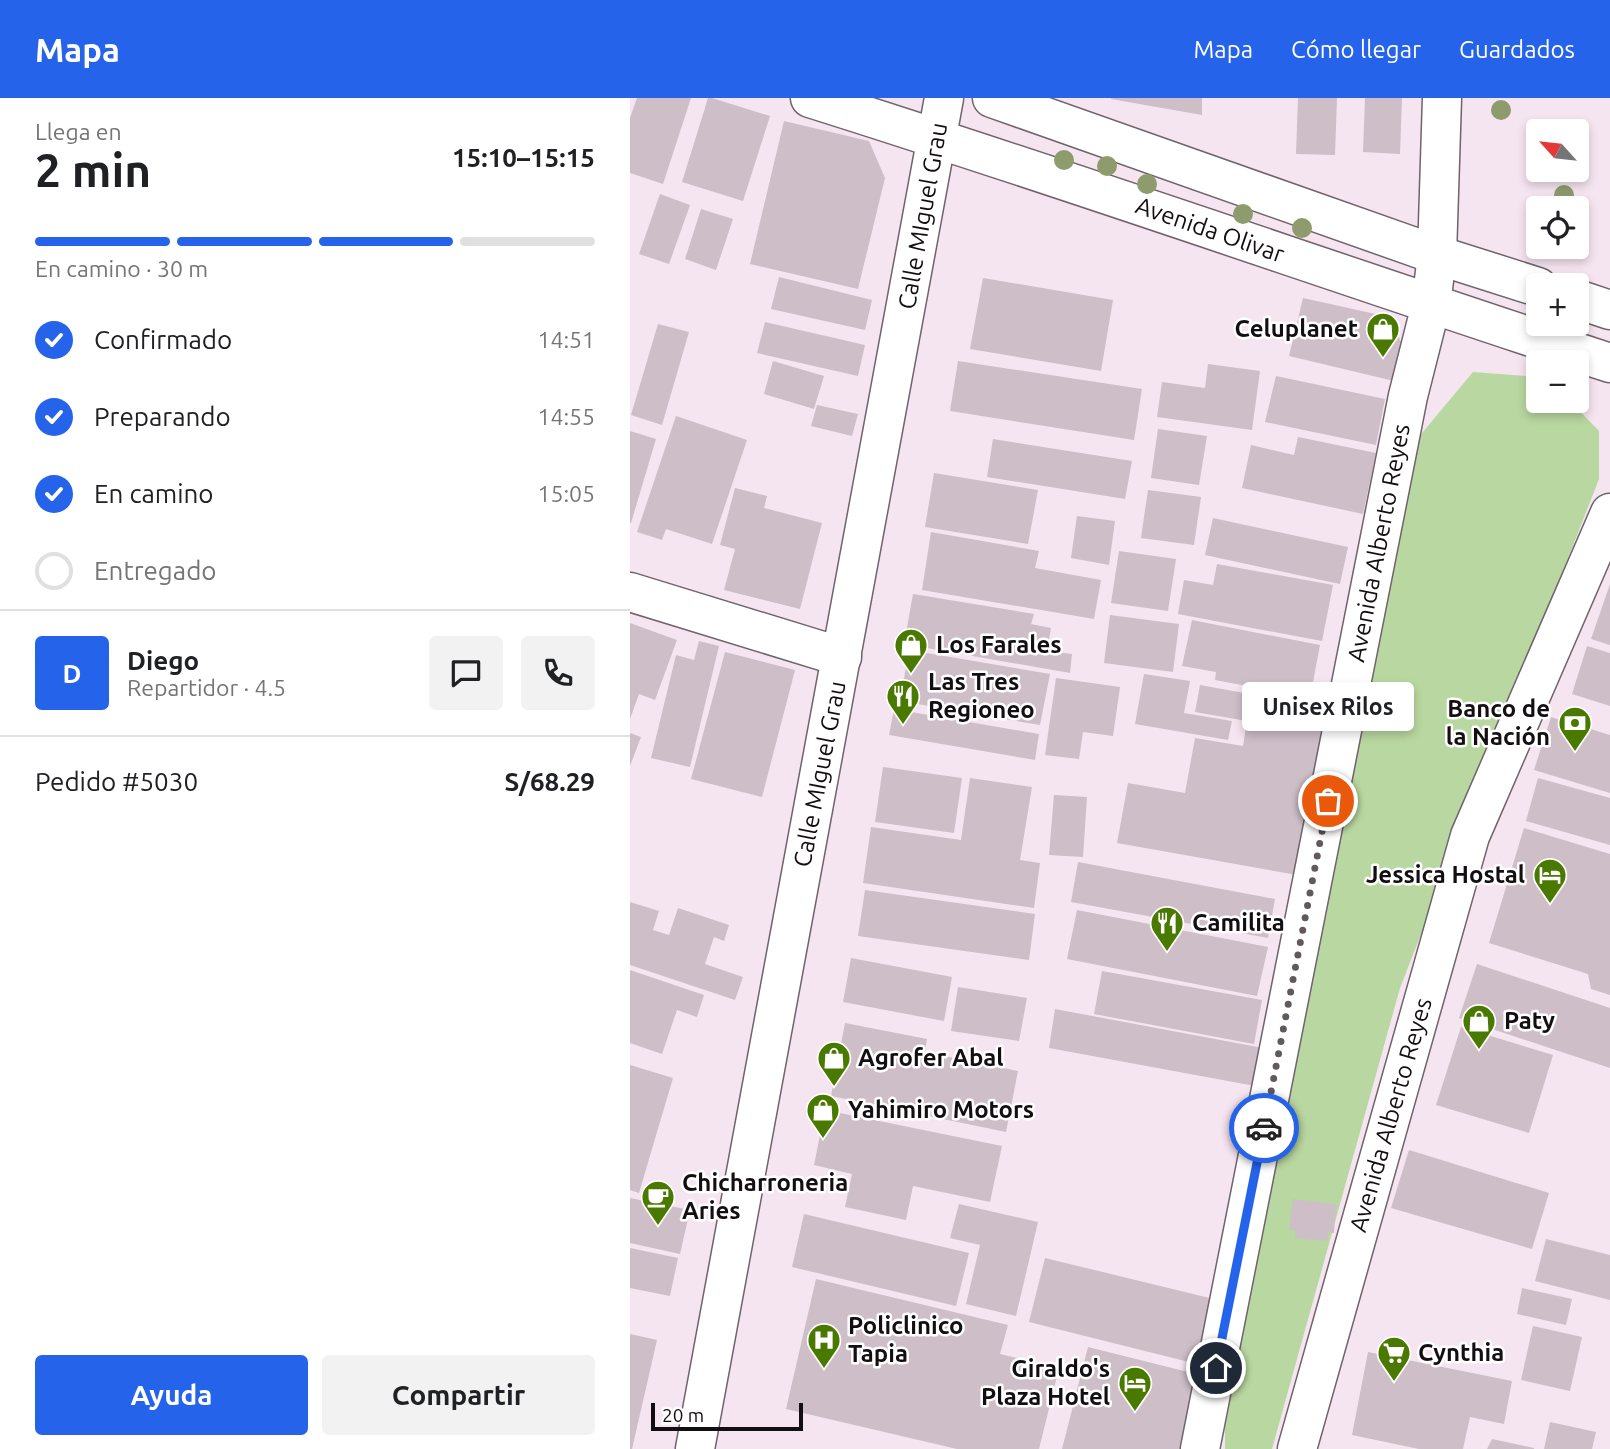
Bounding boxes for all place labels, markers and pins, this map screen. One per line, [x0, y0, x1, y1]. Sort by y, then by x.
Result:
shop icon: Celuplanet [1364, 310, 1402, 359]
place label: Celuplanet [1235, 315, 1358, 342]
shop icon: Los Farales [892, 626, 930, 675]
place label: Los Farales [936, 631, 1062, 658]
place label: Las Tres Regioneo [928, 668, 1035, 723]
restaurant icon: Las Tres Regioneo [884, 677, 922, 726]
callout: Unisex Rilos [1242, 682, 1414, 731]
place label: Banco de la Nación [1446, 695, 1550, 750]
bank icon: Banco de la Nación [1556, 704, 1594, 753]
pin [1298, 771, 1358, 831]
hotel icon: Jessica Hostal [1531, 856, 1569, 905]
place label: Jessica Hostal [1366, 861, 1525, 888]
restaurant icon: Camilita [1148, 904, 1186, 953]
place label: Camilita [1192, 909, 1285, 936]
shop icon: Paty [1460, 1002, 1498, 1051]
place label: Paty [1504, 1007, 1555, 1034]
shop icon: Agrofer Abal [815, 1039, 853, 1088]
place label: Agrofer Abal [858, 1044, 1004, 1071]
shop icon: Yahimiro Motors [804, 1091, 842, 1140]
place label: Yahimiro Motors [848, 1096, 1034, 1123]
place label: Chicharroneria Aries [682, 1169, 848, 1224]
cafe icon: Chicharroneria Aries [639, 1178, 677, 1227]
place label: Policlinico Tapia [848, 1312, 963, 1367]
hospital icon: Policlinico Tapia [805, 1321, 843, 1370]
supermarket icon: Cynthia [1375, 1334, 1413, 1383]
pin [1186, 1338, 1246, 1398]
place label: Cynthia [1418, 1339, 1504, 1366]
place label: Giraldo's Plaza Hotel [981, 1355, 1110, 1410]
hotel icon: Giraldo's Plaza Hotel [1116, 1364, 1154, 1413]

